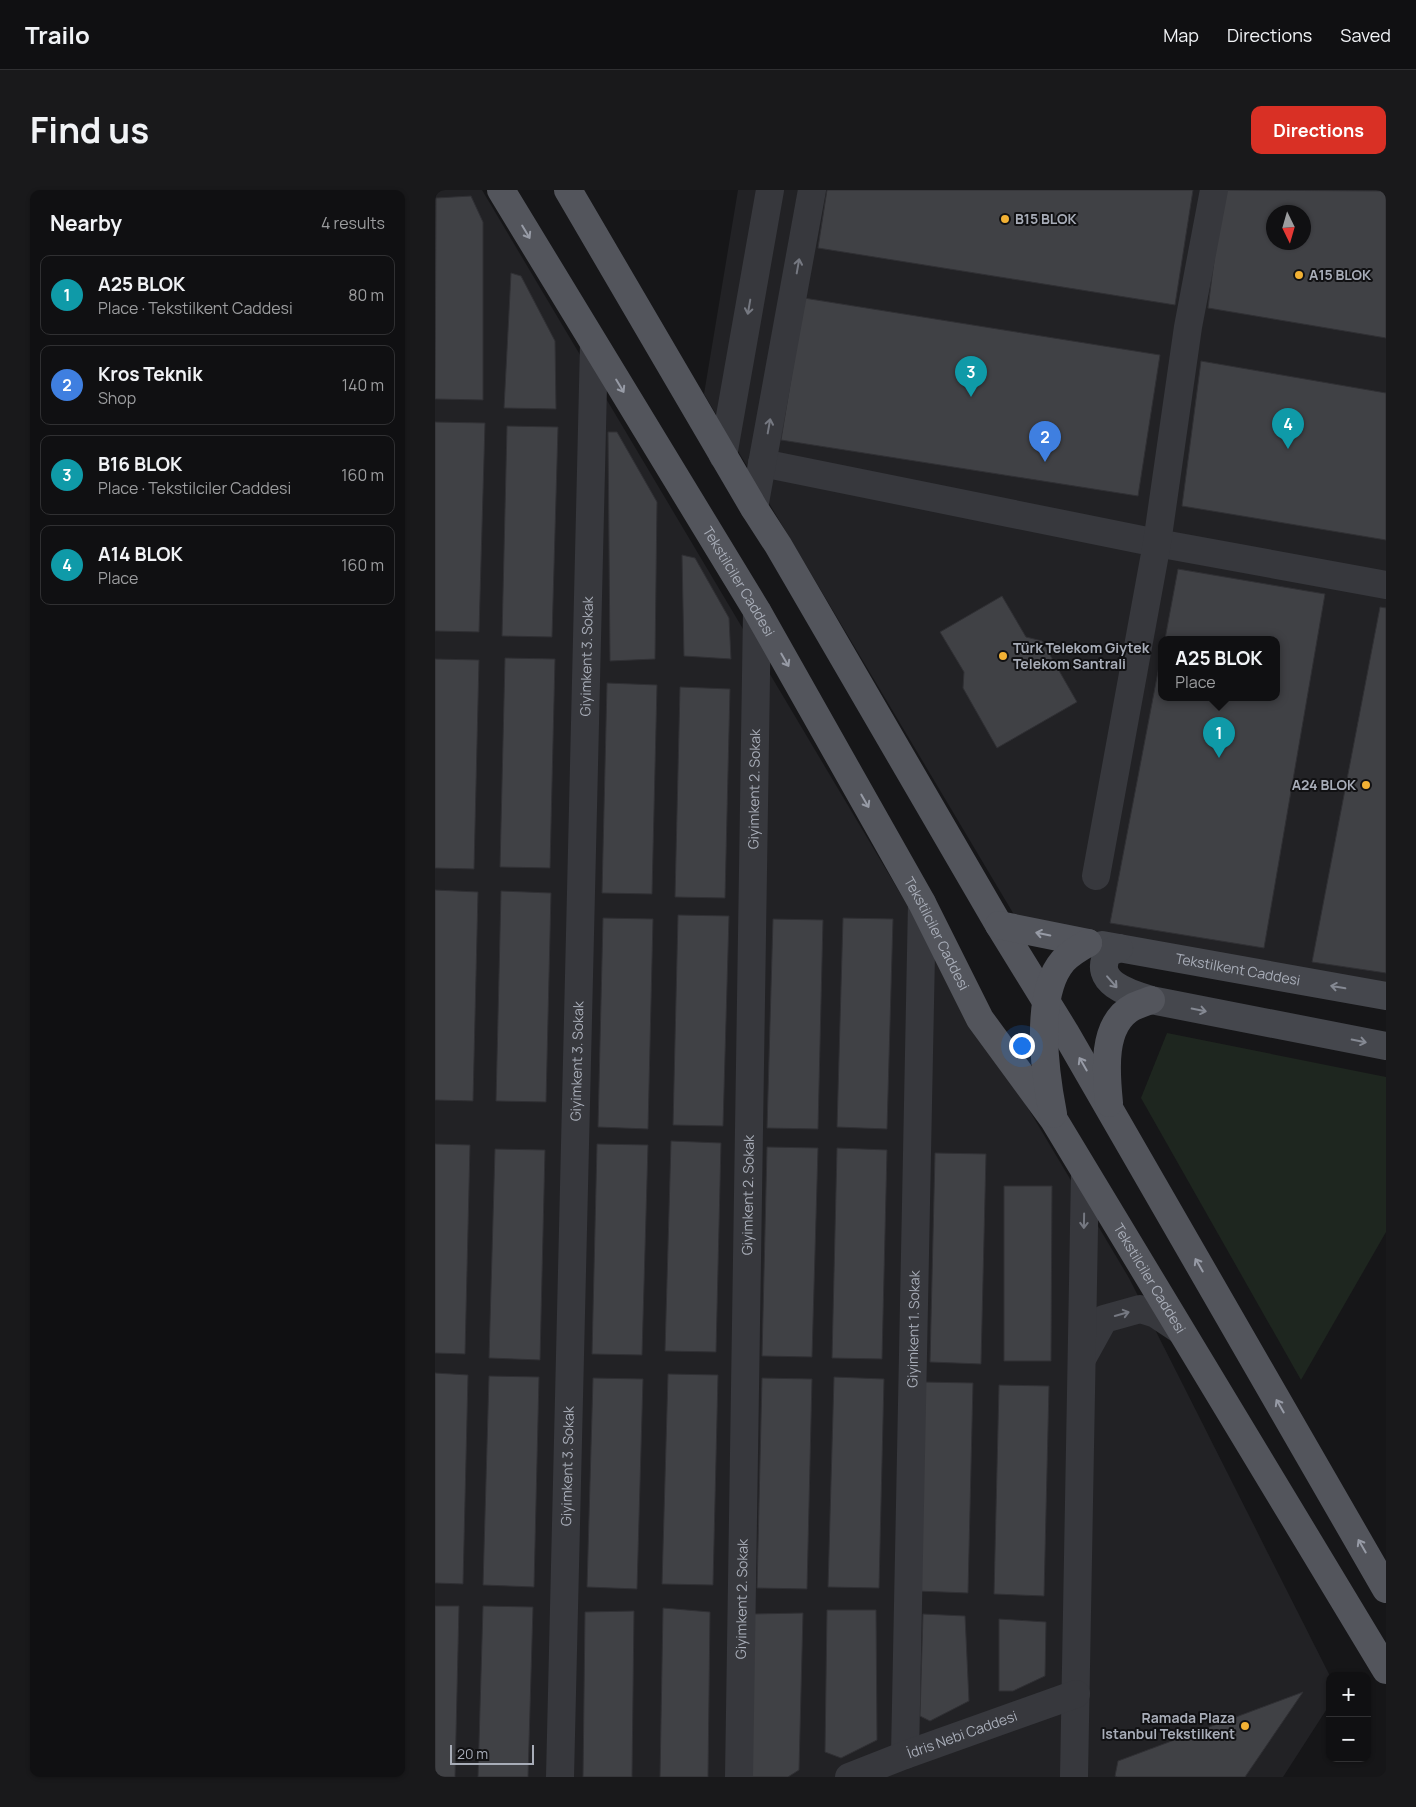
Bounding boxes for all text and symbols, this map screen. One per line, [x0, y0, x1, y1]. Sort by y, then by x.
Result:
text: Trailo [25, 18, 90, 51]
text: Map [1163, 23, 1199, 47]
text: Directions [1227, 23, 1312, 47]
text: Saved [1340, 23, 1391, 47]
text: Find us [30, 106, 149, 154]
button: Directions [1251, 106, 1386, 154]
north arrow [1266, 205, 1311, 250]
text: Nearby [50, 209, 122, 237]
place label: B15 BLOK [1015, 209, 1077, 228]
text: 4 results [321, 212, 385, 234]
marker: B15 BLOK [999, 213, 1011, 225]
one-way arrow [522, 224, 532, 238]
one-way arrow [793, 258, 803, 274]
place label: A15 BLOK [1309, 265, 1372, 284]
marker: A15 BLOK [1293, 269, 1305, 281]
text: A25 BLOK [98, 271, 185, 297]
text: 1 [63, 284, 71, 306]
text: 80 m [348, 284, 384, 306]
text: Place · Tekstilkent Caddesi [98, 297, 293, 319]
one-way arrow [744, 299, 754, 315]
pin: 3 [955, 356, 987, 397]
text: Kros Teknik [98, 361, 202, 387]
text: 2 [62, 374, 72, 396]
text: 140 m [342, 374, 384, 396]
one-way arrow [615, 378, 625, 392]
text: Shop [98, 387, 136, 409]
pin: 4 [1272, 408, 1304, 449]
one-way arrow [764, 418, 774, 434]
pin: 2 [1029, 421, 1061, 462]
text: B16 BLOK [98, 451, 182, 477]
text: 3 [62, 464, 72, 486]
text: 160 m [341, 464, 384, 486]
text: Place · Tekstilciler Caddesi [98, 477, 291, 499]
street label: Tekstilciler Caddesi [699, 523, 779, 640]
text: A14 BLOK [98, 541, 183, 567]
text: 4 [62, 554, 72, 576]
text: 160 m [341, 554, 384, 576]
text: Place [98, 567, 138, 589]
street label: Giyimkent 3. Sokak [575, 595, 597, 717]
popup [1158, 636, 1280, 701]
place label: Türk Telekom Giytek Telekom Santrali [1013, 638, 1150, 673]
text: A25 BLOK [1175, 645, 1263, 671]
marker: Türk Telekom Giytek Telekom Santrali [997, 650, 1009, 662]
one-way arrow [780, 652, 790, 667]
text: Place [1175, 671, 1216, 693]
pin: 1 [1203, 717, 1235, 758]
street label: Giyimkent 2. Sokak [743, 728, 764, 849]
place label: A24 BLOK [1292, 775, 1357, 794]
marker: A24 BLOK [1360, 779, 1372, 791]
one-way arrow [860, 794, 870, 808]
street label: Tekstilciler Caddesi [900, 873, 974, 993]
one-way arrow [1036, 929, 1052, 938]
street label: Tekstilkent Caddesi [1174, 948, 1302, 989]
one-way arrow [1107, 975, 1118, 988]
one-way arrow [1330, 982, 1346, 992]
street label: Giyimkent 3. Sokak [566, 1000, 587, 1121]
one-way arrow [1191, 1005, 1207, 1015]
your location [1009, 1033, 1035, 1059]
one-way arrow [1350, 1036, 1366, 1046]
one-way arrow [1078, 1056, 1088, 1071]
street label: Giyimkent 2. Sokak [737, 1134, 758, 1255]
one-way arrow [1080, 1213, 1089, 1229]
street label: Tekstilciler Caddesi [1110, 1220, 1191, 1337]
one-way arrow [1194, 1258, 1203, 1273]
street label: Giyimkent 1. Sokak [902, 1269, 924, 1388]
one-way arrow [1114, 1309, 1130, 1319]
one-way arrow [1275, 1399, 1285, 1413]
street label: Giyimkent 3. Sokak [556, 1405, 578, 1526]
street label: Giyimkent 2. Sokak [731, 1538, 752, 1659]
one-way arrow [1356, 1540, 1366, 1554]
map controls [1326, 1672, 1371, 1762]
button: + [1326, 1672, 1371, 1717]
street label: İdris Nebi Caddesi [905, 1706, 1020, 1762]
place label: Ramada Plaza Istanbul Tekstilkent [1101, 1708, 1235, 1743]
button: − [1326, 1717, 1371, 1762]
marker: Ramada Plaza Istanbul Tekstilkent [1239, 1720, 1251, 1732]
scale bar [450, 1742, 534, 1765]
text: 20 m [457, 1744, 488, 1763]

